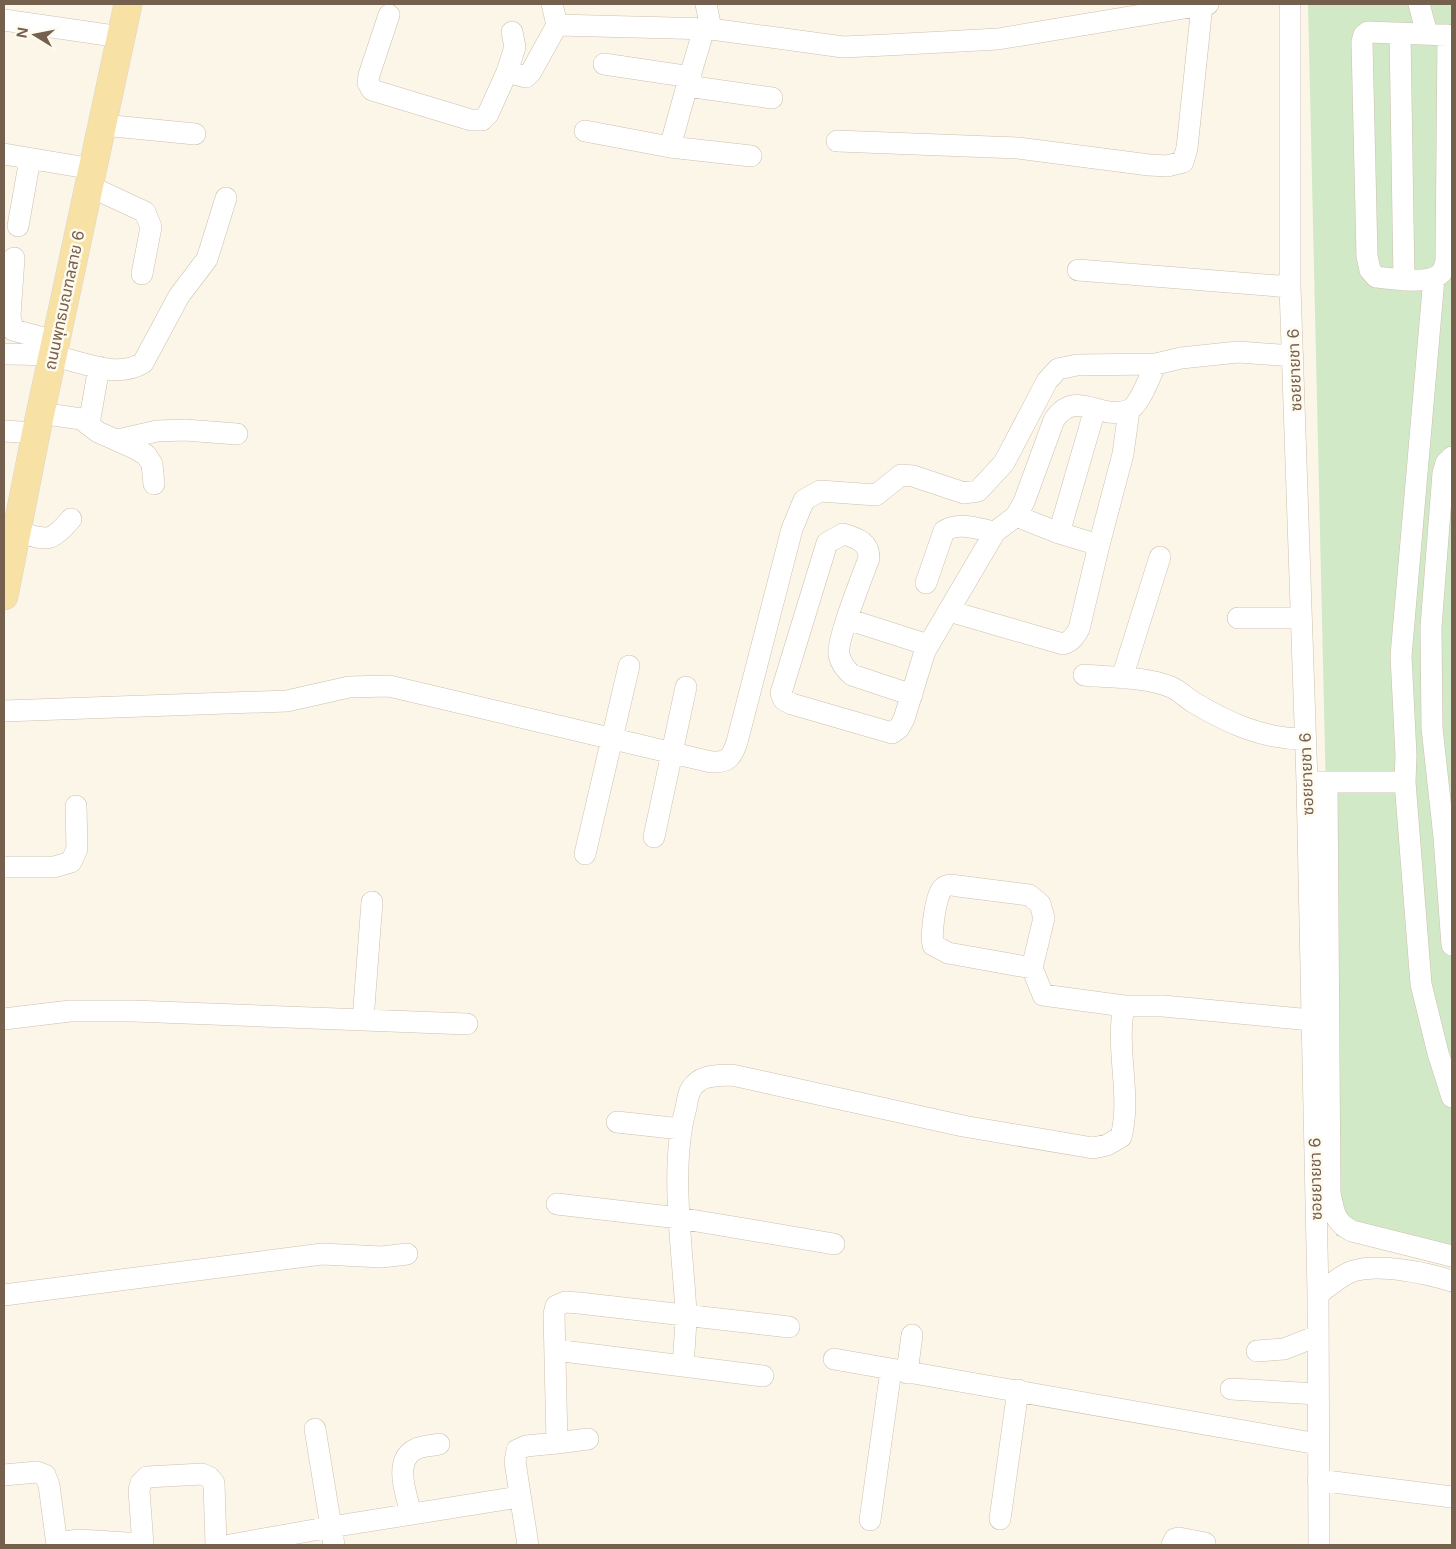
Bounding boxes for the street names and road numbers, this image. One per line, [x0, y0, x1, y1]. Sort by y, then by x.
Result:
street label: ถนนพุทธมณฑลสาย 6 [39, 229, 89, 371]
street label: ซอยยายชา 6 [1283, 328, 1305, 412]
street label: ซอยยายชา 6 [1295, 732, 1317, 816]
street label: ซอยยายชา 6 [1304, 1137, 1326, 1221]

